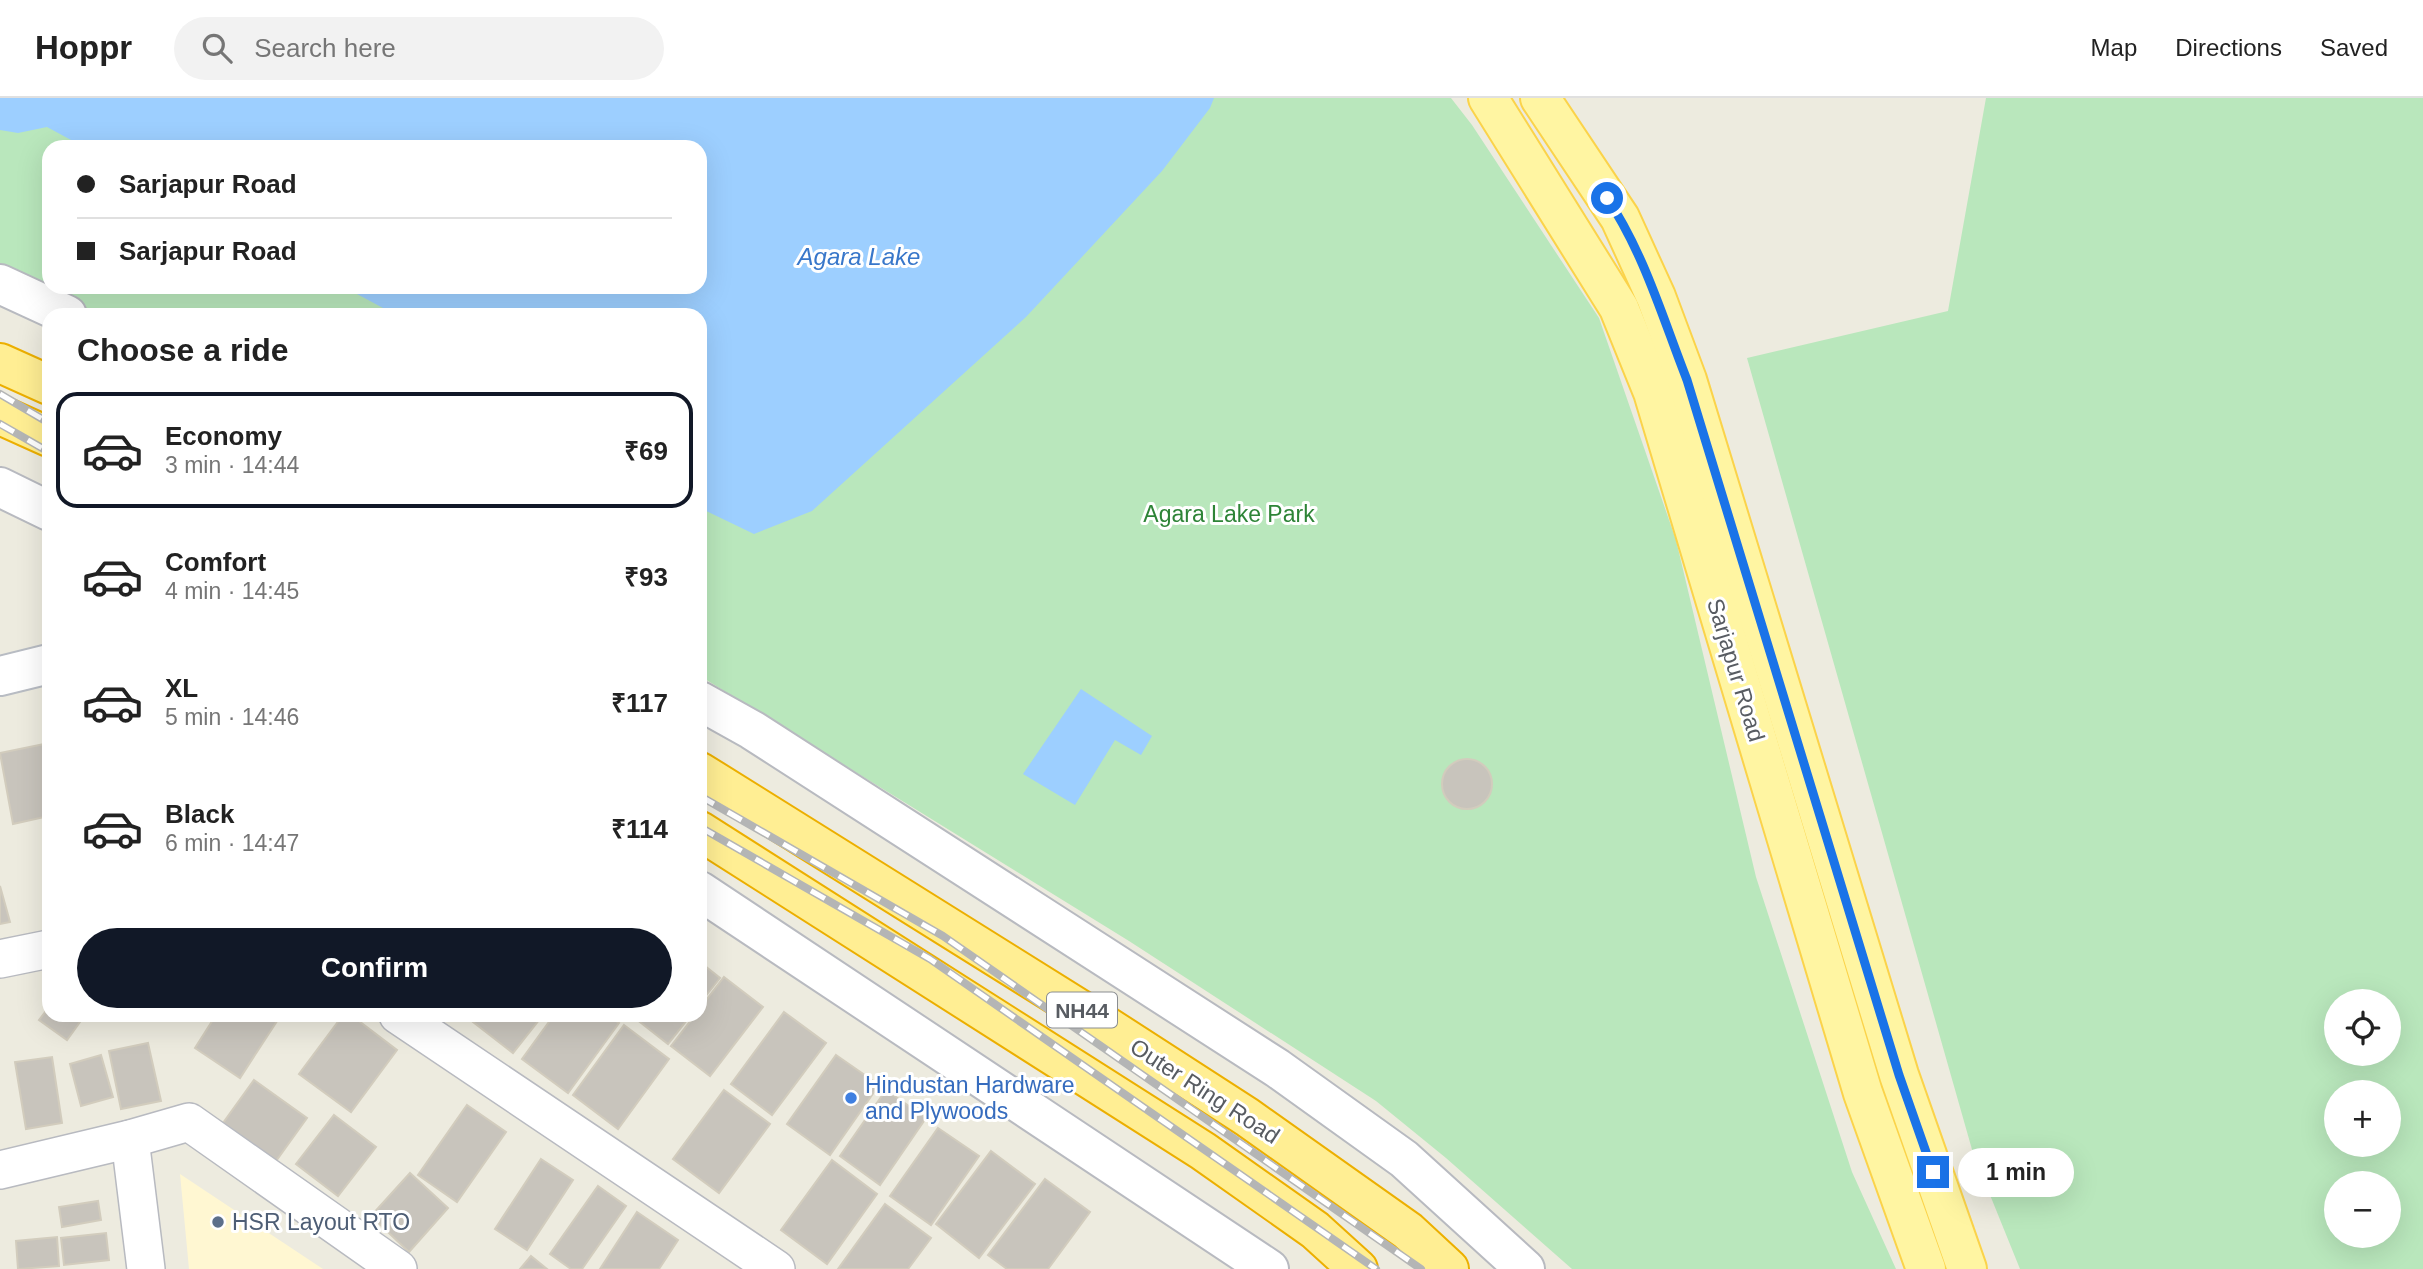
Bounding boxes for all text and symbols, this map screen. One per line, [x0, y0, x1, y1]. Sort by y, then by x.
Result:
search box [174, 17, 664, 80]
text: Hoppr [35, 29, 132, 66]
icon: search [198, 29, 236, 67]
text: Search here [254, 33, 396, 63]
text: Map [2091, 34, 2137, 61]
text: Directions [2175, 34, 2282, 61]
text: Saved [2320, 34, 2388, 61]
text: Sarjapur Road [119, 169, 297, 199]
route start [1591, 182, 1623, 214]
text: Sarjapur Road [119, 236, 297, 266]
water label: Agara Lake [796, 243, 920, 270]
text: Choose a ride [77, 332, 289, 368]
icon: car [81, 419, 144, 482]
text: Economy [165, 421, 282, 451]
text: ₹69 [624, 436, 668, 466]
text: 3 min · 14:44 [165, 452, 299, 478]
park label: Agara Lake Park [1143, 501, 1315, 527]
icon: car [81, 545, 144, 608]
text: Comfort [165, 547, 266, 577]
text: ₹93 [624, 562, 668, 592]
text: 4 min · 14:45 [165, 578, 299, 604]
street label: Sarjapur Road [1702, 595, 1770, 745]
icon: car [81, 671, 144, 734]
text: XL [165, 673, 198, 703]
text: ₹117 [611, 688, 668, 718]
text: 5 min · 14:46 [165, 704, 299, 730]
icon: car [81, 797, 144, 860]
text: Black [165, 799, 234, 829]
text: ₹114 [611, 814, 668, 844]
text: 6 min · 14:47 [165, 830, 299, 856]
button: Confirm [77, 928, 672, 1008]
map controls [2324, 989, 2401, 1248]
button: locate [2324, 989, 2401, 1066]
road number: NH44 [1047, 992, 1117, 1028]
street label: Outer Ring Road [1126, 1033, 1284, 1149]
place label: Hindustan Hardware and Plywoods [865, 1072, 1075, 1124]
button: + [2324, 1080, 2401, 1157]
marker: Hindustan Hardware and Plywoods [843, 1090, 859, 1106]
callout: 1 min [1958, 1148, 2073, 1196]
route end [1917, 1156, 1949, 1188]
text: 1 min [1986, 1159, 2046, 1185]
button: − [2324, 1171, 2401, 1248]
place label: HSR Layout RTO [232, 1209, 410, 1235]
marker: HSR Layout RTO [210, 1214, 226, 1230]

